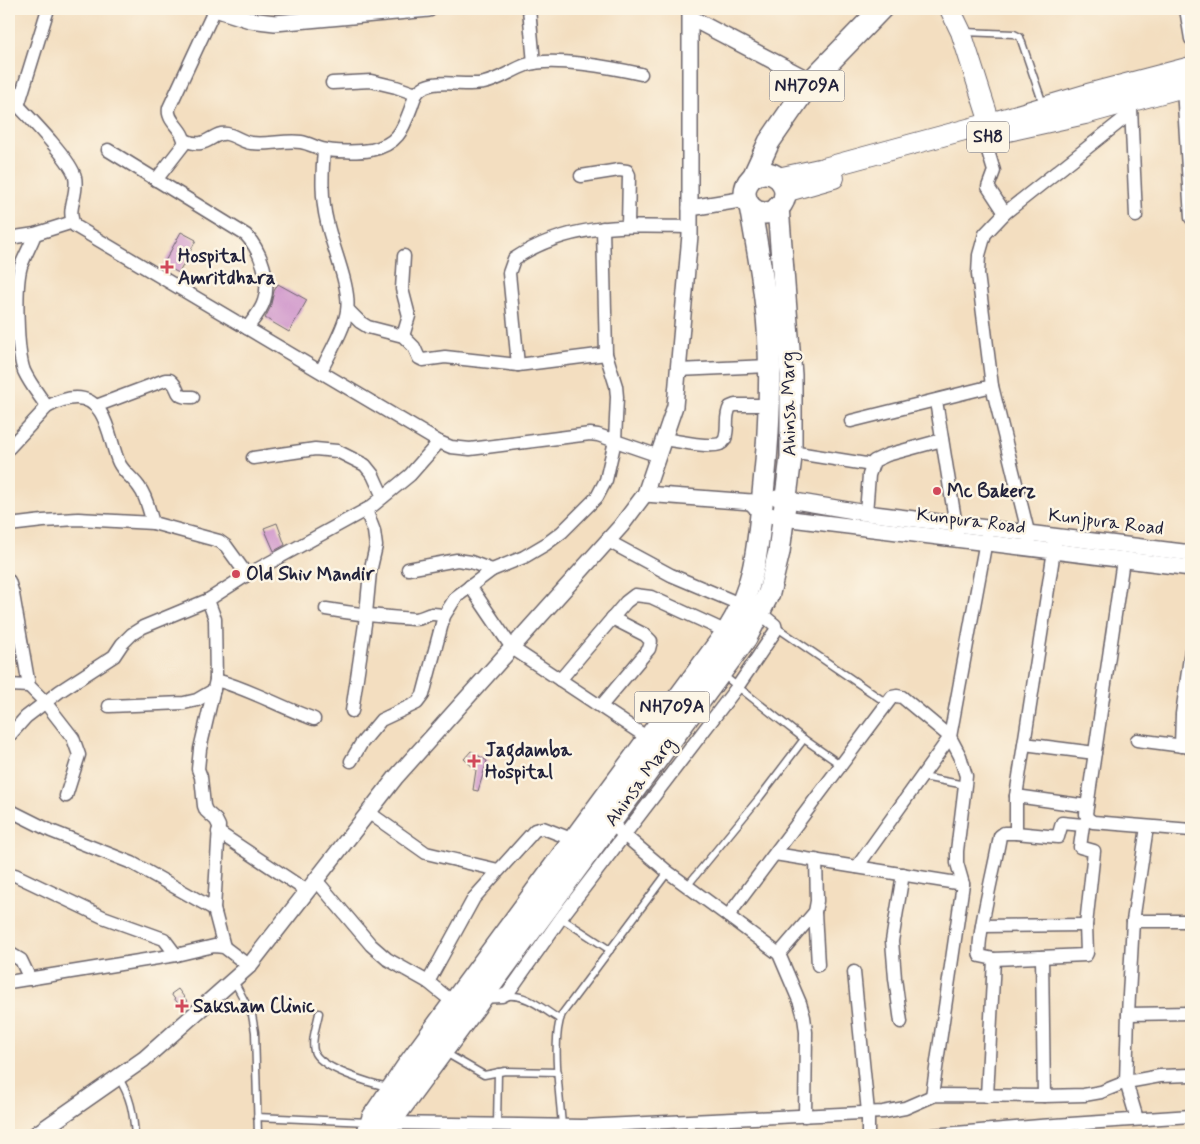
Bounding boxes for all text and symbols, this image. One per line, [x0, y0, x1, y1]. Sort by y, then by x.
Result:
road number: NH709A [770, 70, 844, 102]
road number: SH8 [967, 121, 1009, 152]
place label: Hospital Amritdhara [178, 244, 276, 291]
marker: Hospital Amritdhara [160, 260, 174, 274]
street label: Ahinsa Marg [776, 351, 804, 457]
place label: Mc Bakerz [947, 479, 1036, 504]
marker: Mc Bakerz [931, 485, 943, 497]
street label: Kunpura Road [915, 502, 1027, 540]
street label: Kunjpura Road [1047, 503, 1165, 542]
place label: Old Shiv Mandir [246, 562, 376, 587]
marker: Old Shiv Mandir [230, 568, 242, 580]
road number: NH709A [634, 692, 710, 722]
street label: Ahinsa Marg [599, 732, 683, 833]
place label: Jagdamba Hospital [485, 738, 572, 785]
marker: Jagdamba Hospital [467, 754, 481, 768]
place label: Saksham Clinic [193, 994, 315, 1019]
marker: Saksham Clinic [175, 999, 189, 1013]

